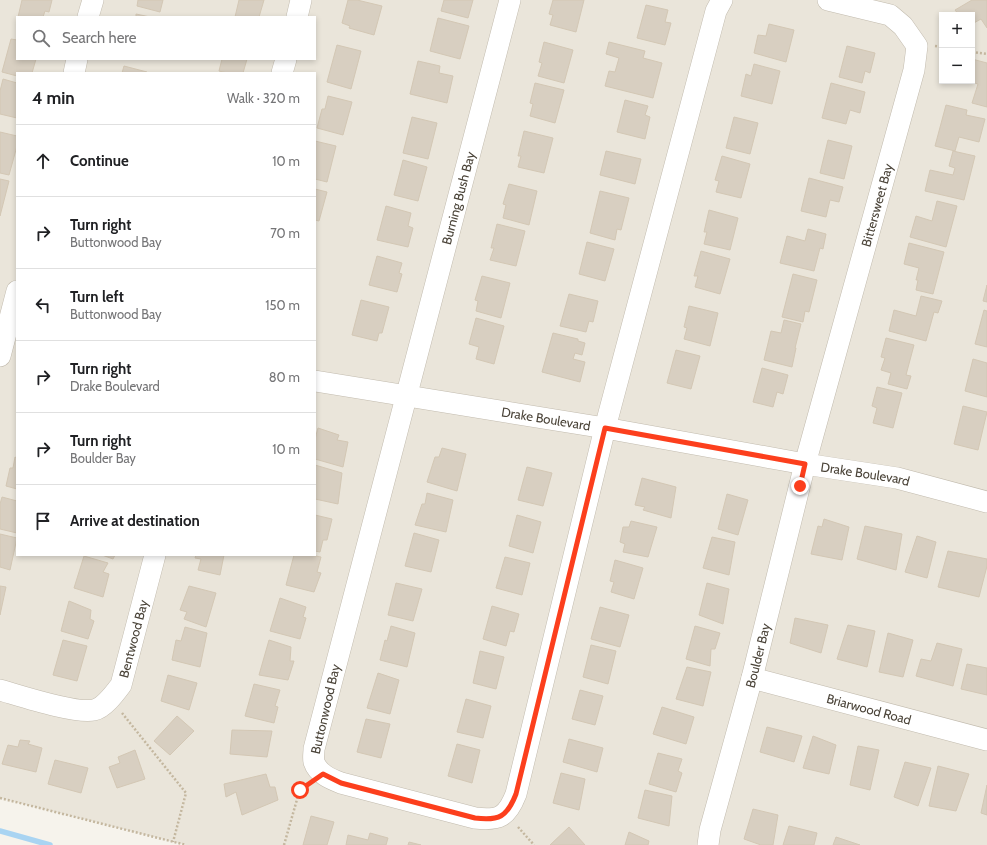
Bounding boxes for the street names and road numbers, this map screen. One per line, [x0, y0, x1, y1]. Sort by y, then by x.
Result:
street label: Burning Bush Bay [438, 149, 478, 246]
street label: Bittersweet Bay [858, 161, 896, 248]
street label: Drake Boulevard [500, 403, 592, 434]
street label: Drake Boulevard [820, 459, 912, 489]
street label: Bentwood Bay [115, 597, 151, 679]
street label: Boulder Bay [742, 621, 773, 690]
street label: Buttonwood Bay [307, 662, 343, 755]
street label: Briarwood Road [825, 690, 913, 728]

